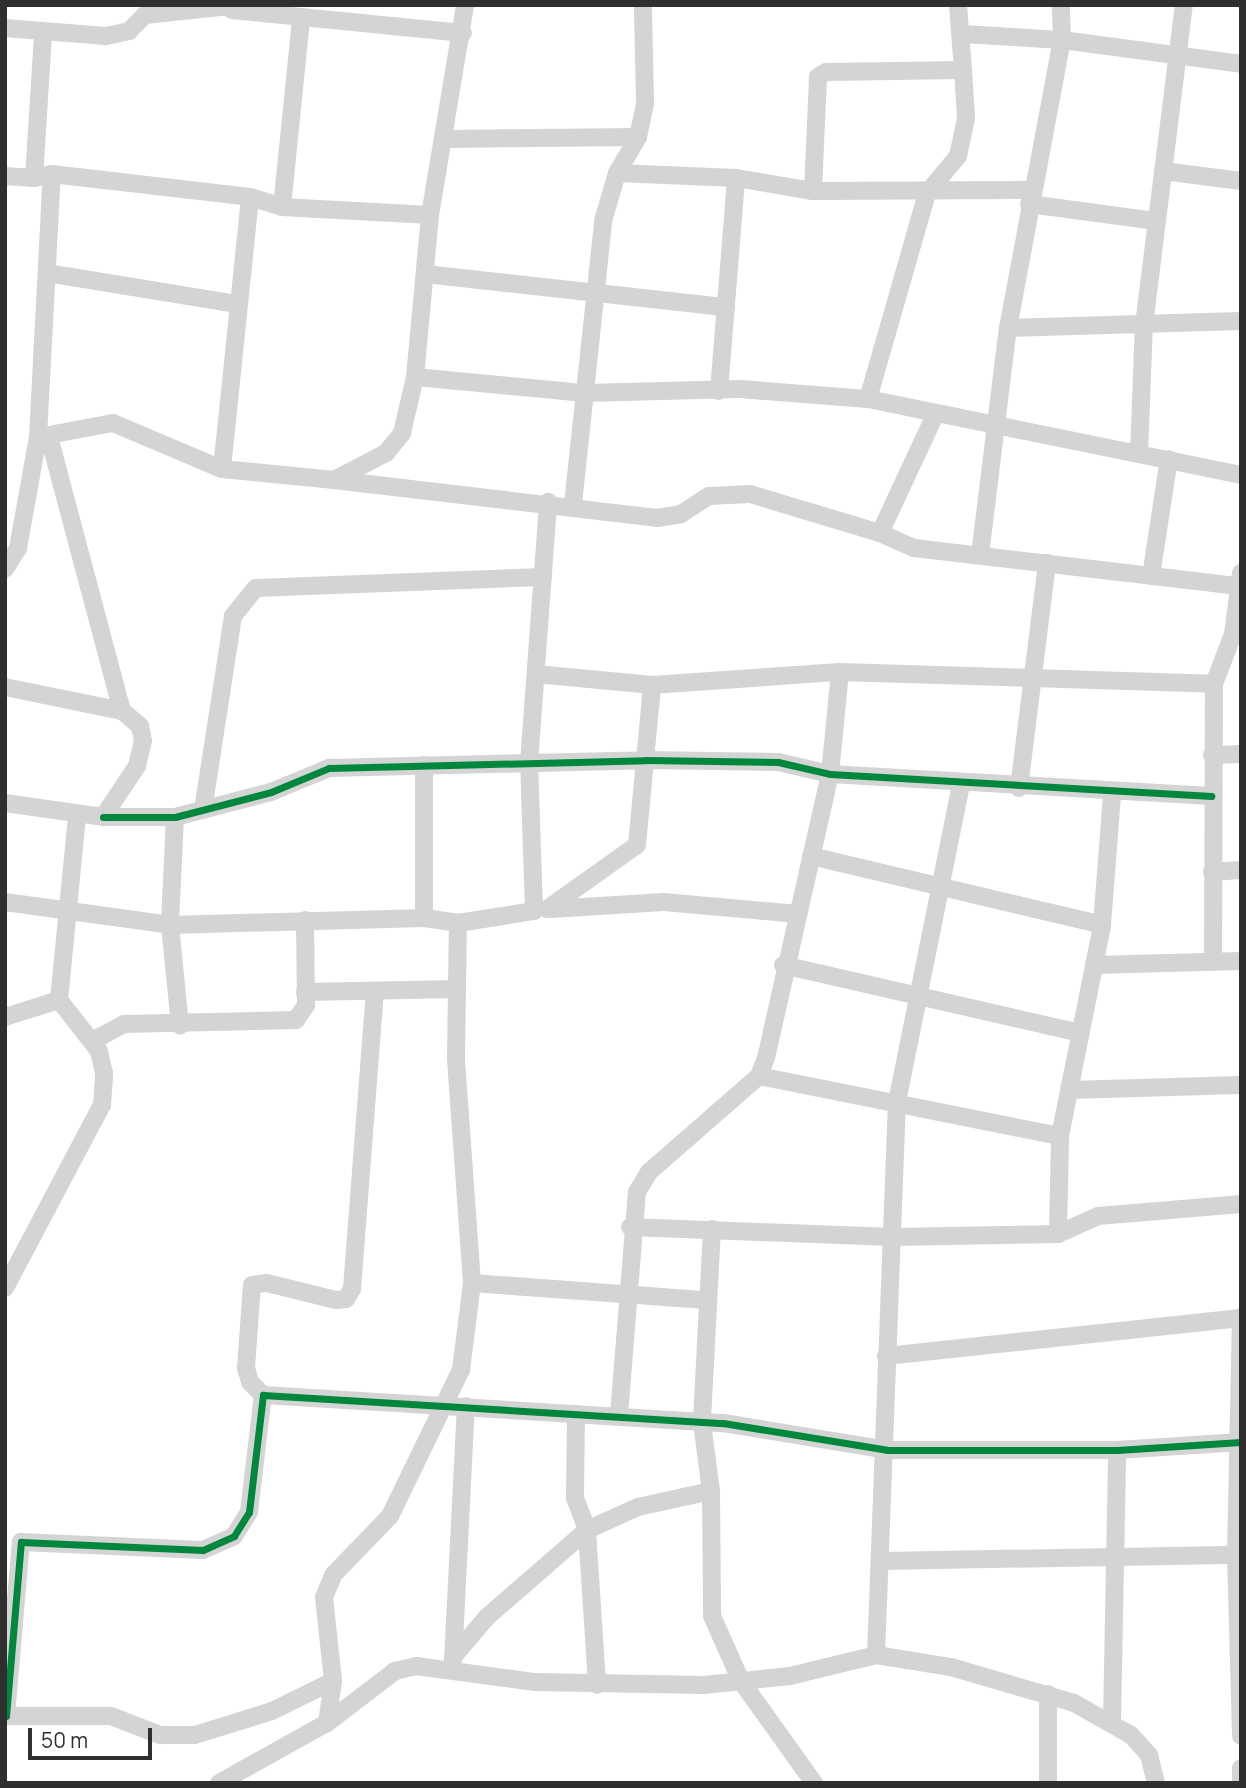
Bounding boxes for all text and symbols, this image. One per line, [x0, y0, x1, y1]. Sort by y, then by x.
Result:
scale bar [32, 1714, 156, 1758]
text: 50 m [41, 1726, 88, 1754]

